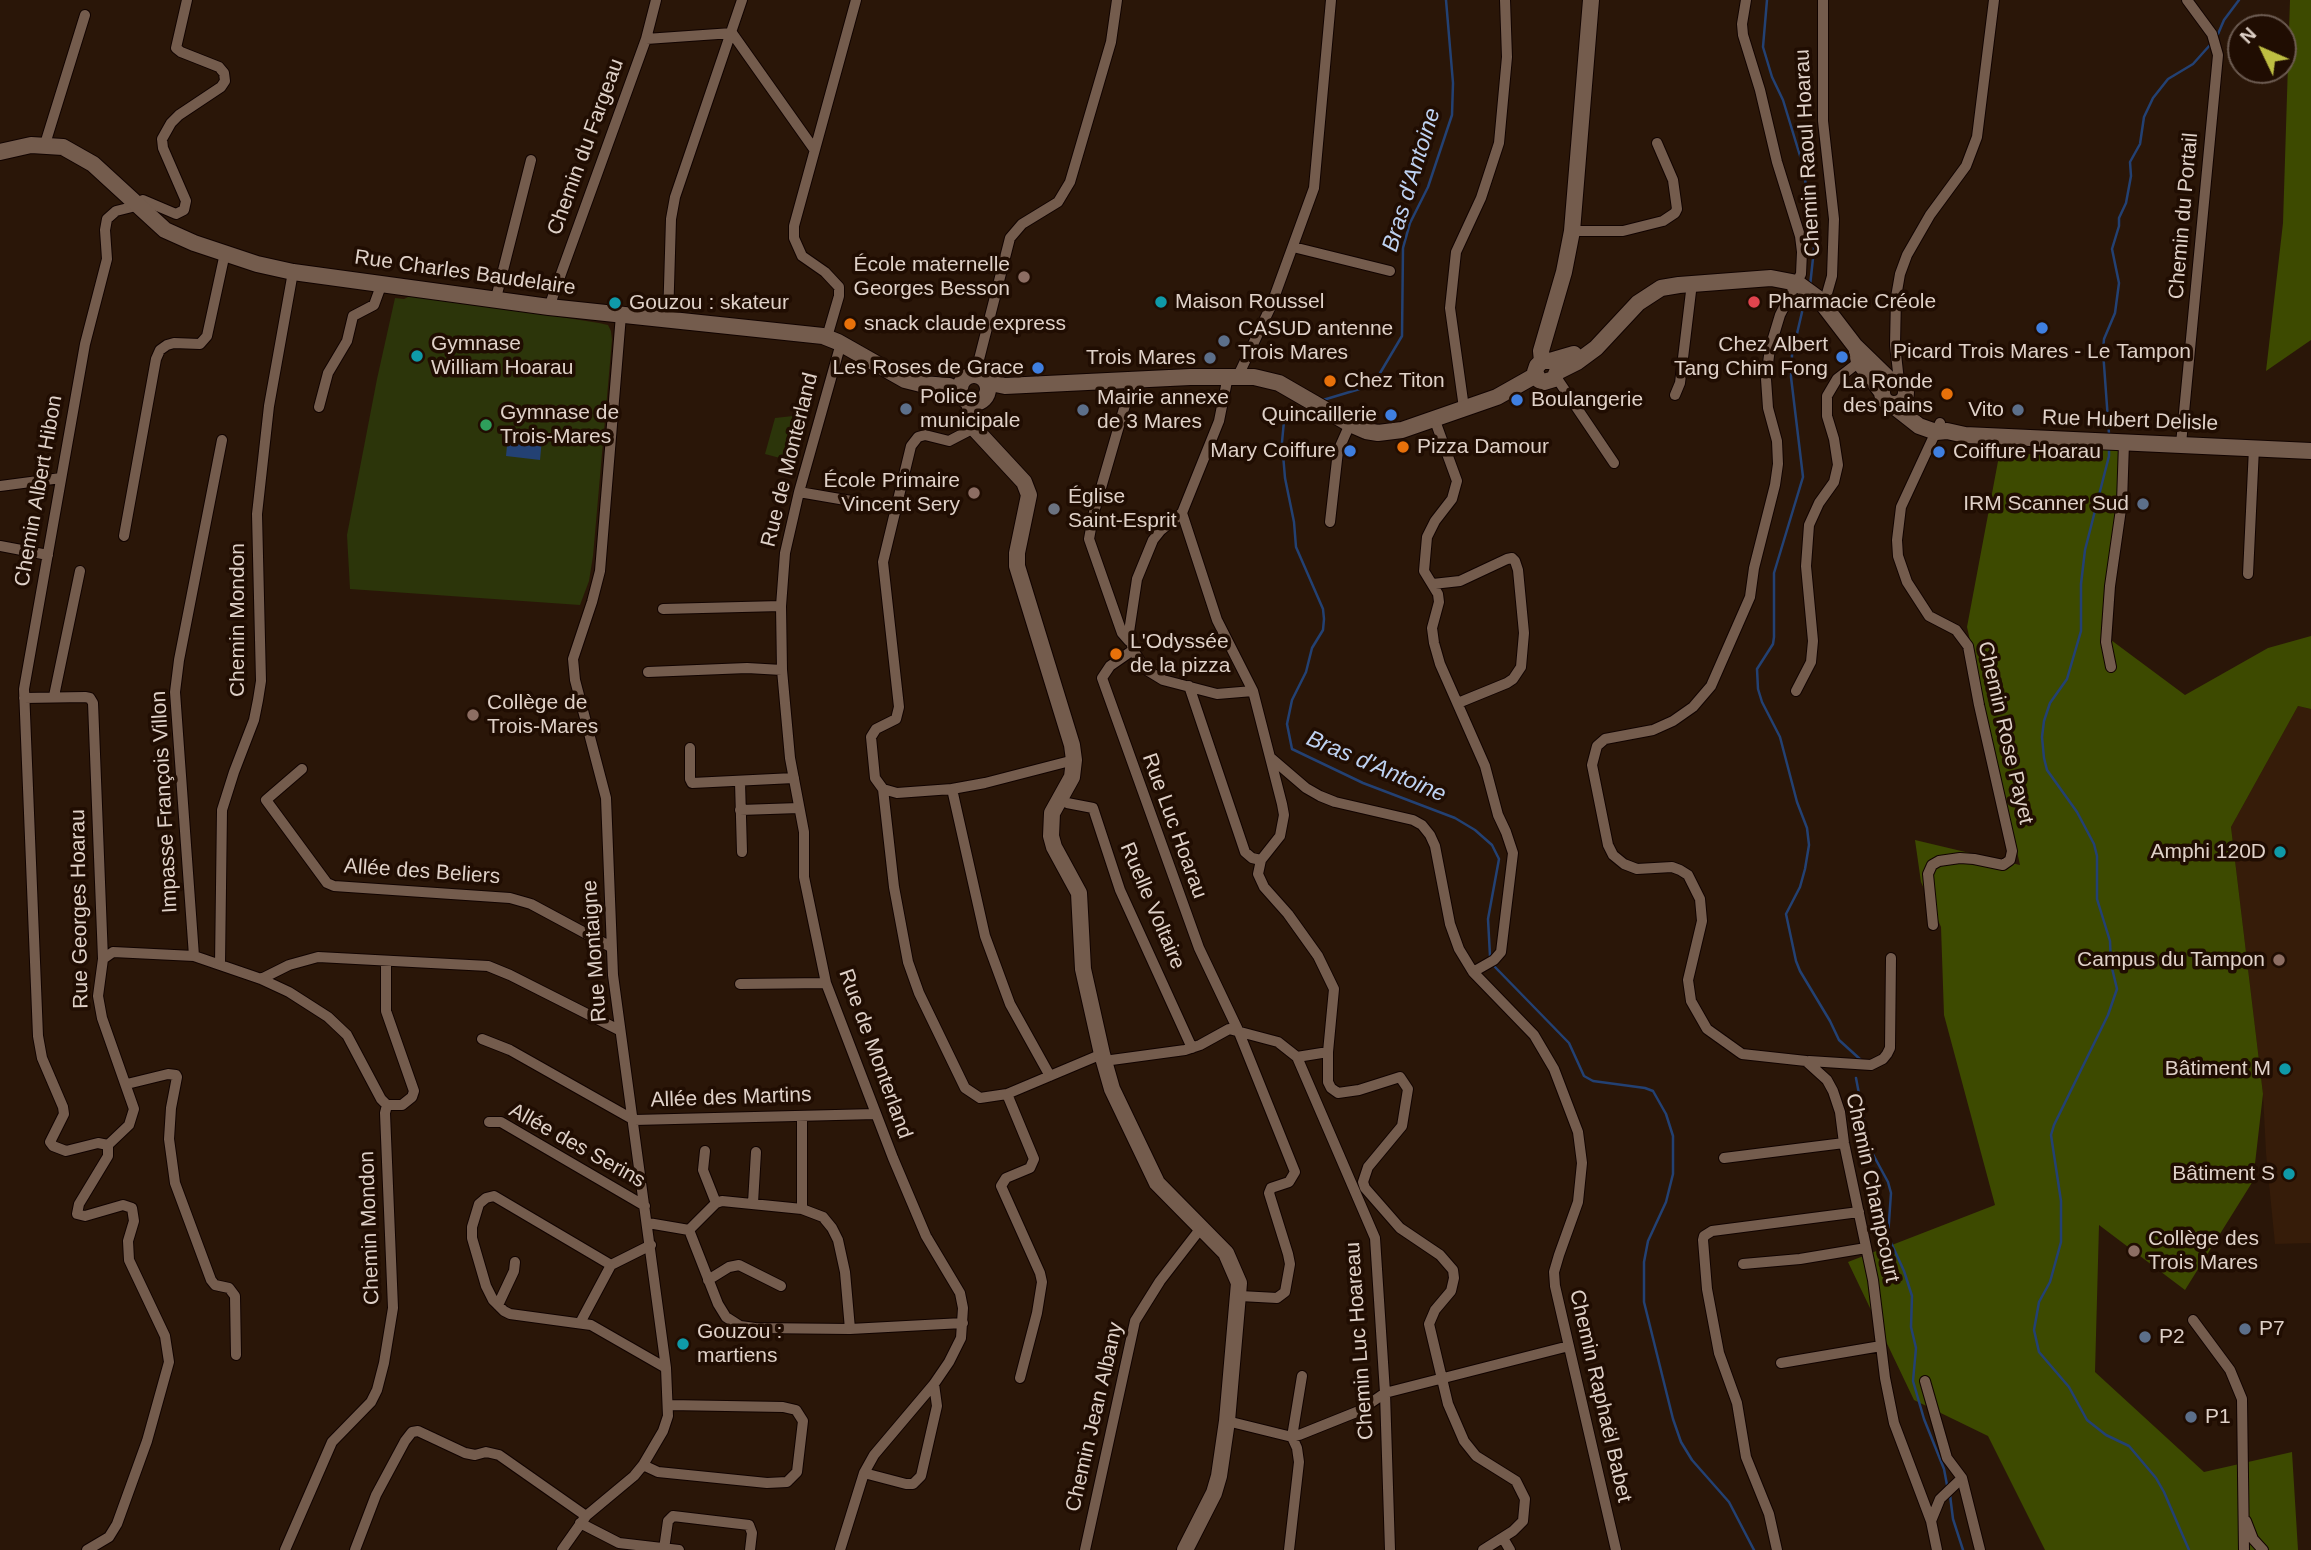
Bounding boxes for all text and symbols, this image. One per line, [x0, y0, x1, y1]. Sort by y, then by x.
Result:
north arrow [2227, 14, 2297, 84]
text: N [2236, 23, 2260, 48]
street label: Chemin Raoul Hoarau [1790, 49, 1826, 257]
street label: Chemin du Fargeau [542, 55, 630, 239]
water label: Bras d'Antoine [1377, 105, 1447, 255]
street label: Chemin du Portail [2164, 132, 2204, 300]
street label: Rue Charles Baudelaire [353, 245, 577, 301]
place label: École maternelle Georges Besson [854, 252, 1010, 302]
marker: École maternelle Georges Besson [1016, 269, 1032, 285]
place label: Maison Roussel [1175, 289, 1324, 315]
place label: Pharmacie Créole [1768, 289, 1936, 315]
place label: Gouzou : skateur [629, 290, 789, 316]
marker: Maison Roussel [1153, 294, 1169, 310]
marker: Pharmacie Créole [1746, 294, 1762, 310]
marker: Gouzou : skateur [607, 295, 623, 311]
place label: snack claude express [864, 311, 1066, 337]
marker: snack claude express [842, 316, 858, 332]
place label: CASUD antenne Trois Mares [1238, 316, 1393, 366]
marker: Picard Trois Mares - Le Tampon [2034, 320, 2050, 336]
place label: Gymnase William Hoarau [431, 331, 573, 381]
place label: Chez Albert Tang Chim Fong [1674, 332, 1828, 382]
marker: CASUD antenne Trois Mares [1216, 333, 1232, 349]
place label: Picard Trois Mares - Le Tampon [1893, 339, 2191, 365]
place label: Trois Mares [1086, 345, 1196, 371]
marker: Gymnase William Hoarau [409, 348, 425, 364]
marker: Chez Albert Tang Chim Fong [1834, 349, 1850, 365]
marker: Trois Mares [1202, 350, 1218, 366]
place label: Les Roses de Grace [833, 355, 1024, 381]
marker: Les Roses de Grace [1030, 360, 1046, 376]
place label: Chez Titon [1344, 368, 1445, 394]
place label: La Ronde des pains [1842, 369, 1933, 419]
street label: Rue de Monterland [756, 370, 824, 550]
marker: Chez Titon [1322, 373, 1338, 389]
place label: Police municipale [920, 384, 1020, 434]
place label: Mairie annexe de 3 Mares [1097, 385, 1229, 435]
marker: La Ronde des pains [1939, 386, 1955, 402]
place label: Boulangerie [1531, 387, 1643, 413]
marker: Boulangerie [1509, 392, 1525, 408]
street label: Chemin Albert Hibon [10, 393, 68, 589]
place label: Vito [1968, 397, 2004, 423]
place label: Gymnase de Trois-Mares [500, 400, 619, 450]
marker: Police municipale [898, 401, 914, 417]
marker: Mairie annexe de 3 Mares [1075, 402, 1091, 418]
place label: Quincaillerie [1261, 402, 1377, 428]
marker: Vito [2010, 402, 2026, 418]
street label: Rue Hubert Delisle [2041, 405, 2219, 437]
marker: Quincaillerie [1383, 407, 1399, 423]
marker: Gymnase de Trois-Mares [478, 417, 494, 433]
place label: Pizza Damour [1417, 434, 1549, 460]
place label: Mary Coiffure [1210, 438, 1336, 464]
marker: Pizza Damour [1395, 439, 1411, 455]
place label: Coiffure Hoarau [1953, 439, 2101, 465]
marker: Mary Coiffure [1342, 443, 1358, 459]
marker: Coiffure Hoarau [1931, 444, 1947, 460]
place label: École Primaire Vincent Sery [823, 468, 960, 518]
place label: Église Saint-Esprit [1068, 484, 1177, 534]
marker: École Primaire Vincent Sery [966, 485, 982, 501]
place label: IRM Scanner Sud [1963, 491, 2129, 517]
marker: IRM Scanner Sud [2135, 496, 2151, 512]
marker: Église Saint-Esprit [1046, 501, 1062, 517]
street label: Chemin Mondon [225, 543, 251, 697]
place label: L'Odyssée de la pizza [1130, 629, 1230, 679]
street label: Chemin Rose Payet [1972, 639, 2038, 827]
marker: L'Odyssée de la pizza [1108, 646, 1124, 662]
street label: Impasse François Villon [147, 690, 183, 914]
place label: Collège de Trois-Mares [487, 690, 598, 740]
marker: Collège de Trois-Mares [465, 707, 481, 723]
water label: Bras d'Antoine [1302, 725, 1450, 809]
street label: Rue Luc Hoarau [1136, 750, 1212, 902]
street label: Rue Georges Hoarau [66, 809, 94, 1009]
street label: Ruelle Voltaire [1114, 839, 1190, 973]
place label: Amphi 120D [2150, 839, 2266, 865]
marker: Amphi 120D [2272, 844, 2288, 860]
street label: Allée des Beliers [343, 854, 501, 890]
street label: Rue Montaigne [577, 879, 613, 1023]
place label: Campus du Tampon [2077, 947, 2265, 973]
marker: Campus du Tampon [2271, 952, 2287, 968]
street label: Rue de Monterland [833, 966, 917, 1142]
place label: Bâtiment M [2165, 1056, 2271, 1082]
marker: Bâtiment M [2277, 1061, 2293, 1077]
street label: Allée des Martins [650, 1083, 812, 1113]
street label: Chemin Champcourt [1840, 1091, 1904, 1285]
street label: Allée des Serins [505, 1098, 649, 1194]
street label: Chemin Mondon [355, 1151, 385, 1305]
place label: Bâtiment S [2172, 1161, 2275, 1187]
marker: Bâtiment S [2281, 1166, 2297, 1182]
place label: Collège des Trois Mares [2148, 1226, 2259, 1276]
street label: Chemin Luc Hoareau [1341, 1241, 1379, 1441]
marker: Collège des Trois Mares [2126, 1243, 2142, 1259]
street label: Chemin Raphaël Babet [1563, 1287, 1637, 1505]
place label: P7 [2259, 1316, 2285, 1342]
place label: Gouzou : martiens [697, 1319, 782, 1369]
street label: Chemin Jean Albany [1061, 1320, 1129, 1514]
marker: P7 [2237, 1321, 2253, 1337]
place label: P2 [2159, 1324, 2185, 1350]
marker: P2 [2137, 1329, 2153, 1345]
marker: Gouzou : martiens [675, 1336, 691, 1352]
place label: P1 [2205, 1404, 2231, 1430]
marker: P1 [2183, 1409, 2199, 1425]

